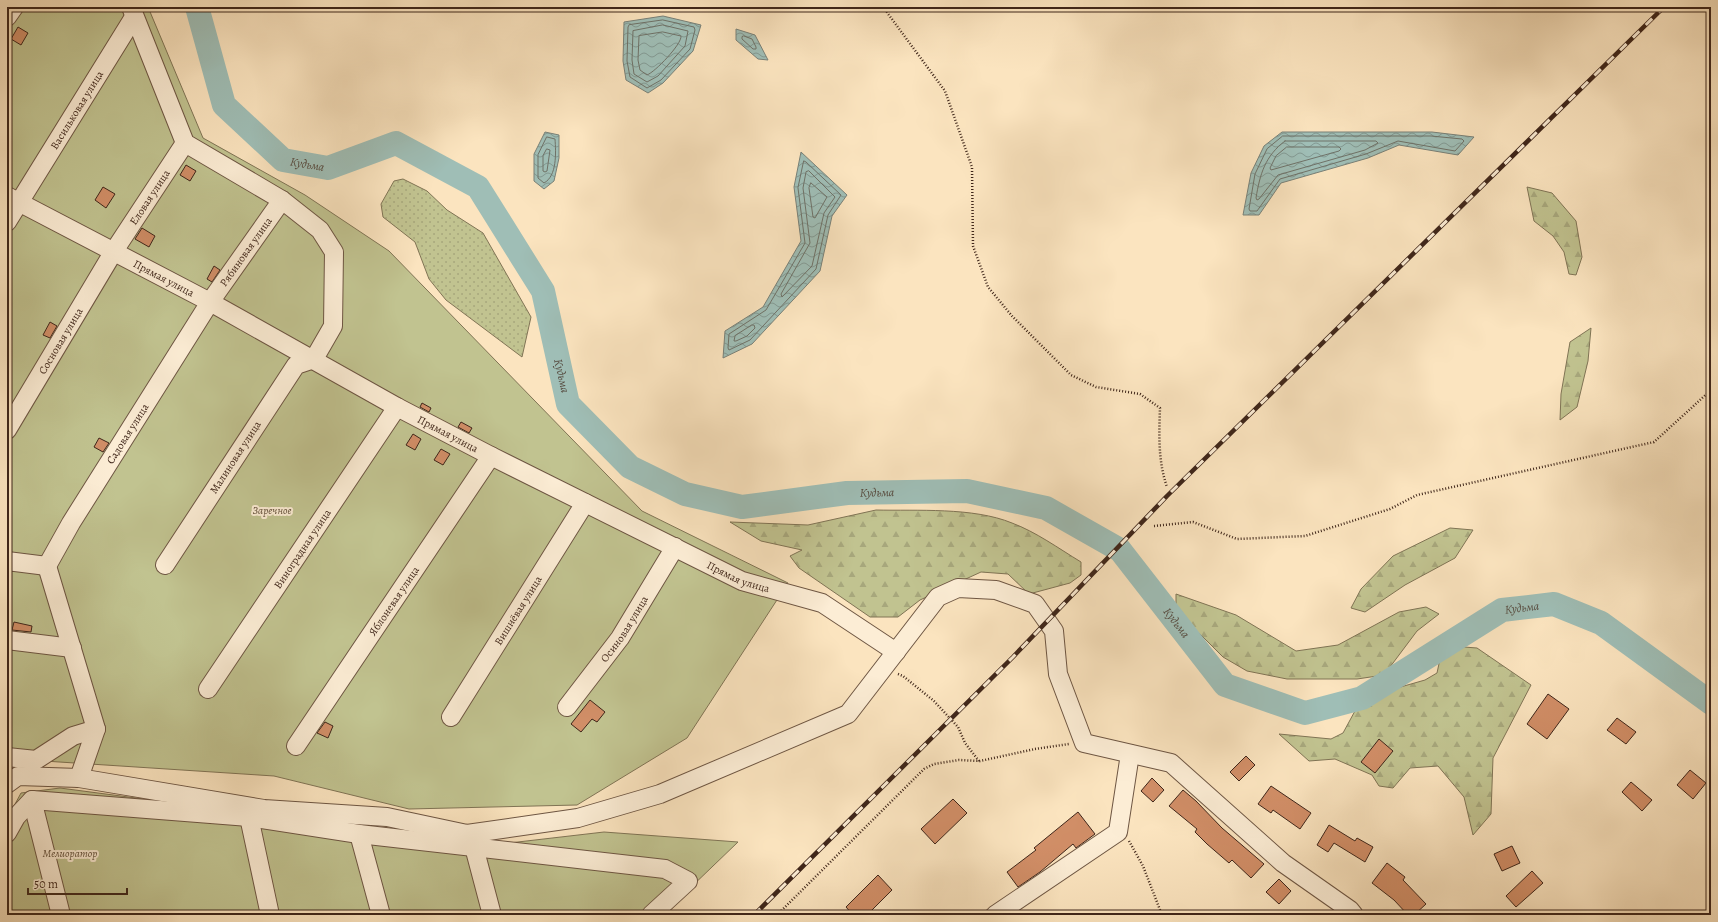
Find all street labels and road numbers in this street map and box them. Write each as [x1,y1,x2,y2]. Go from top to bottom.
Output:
street label: Васильковая улица [47,67,108,152]
street label: Еловая улица [126,166,174,228]
street label: Рябиновая улица [216,214,276,290]
street label: Прямая улица [131,256,198,301]
street label: Сосновая улица [35,304,87,377]
street label: Садовая улица [103,400,153,467]
street label: Прямая улица [415,412,482,457]
street label: Малиновая улица [206,417,265,497]
street label: Виноградная улица [270,505,335,592]
street label: Прямая улица [704,558,772,597]
street label: Яблоневая улица [365,563,423,639]
street label: Вишнёвая улица [491,572,546,648]
street label: Осиновая улица [597,592,652,665]

